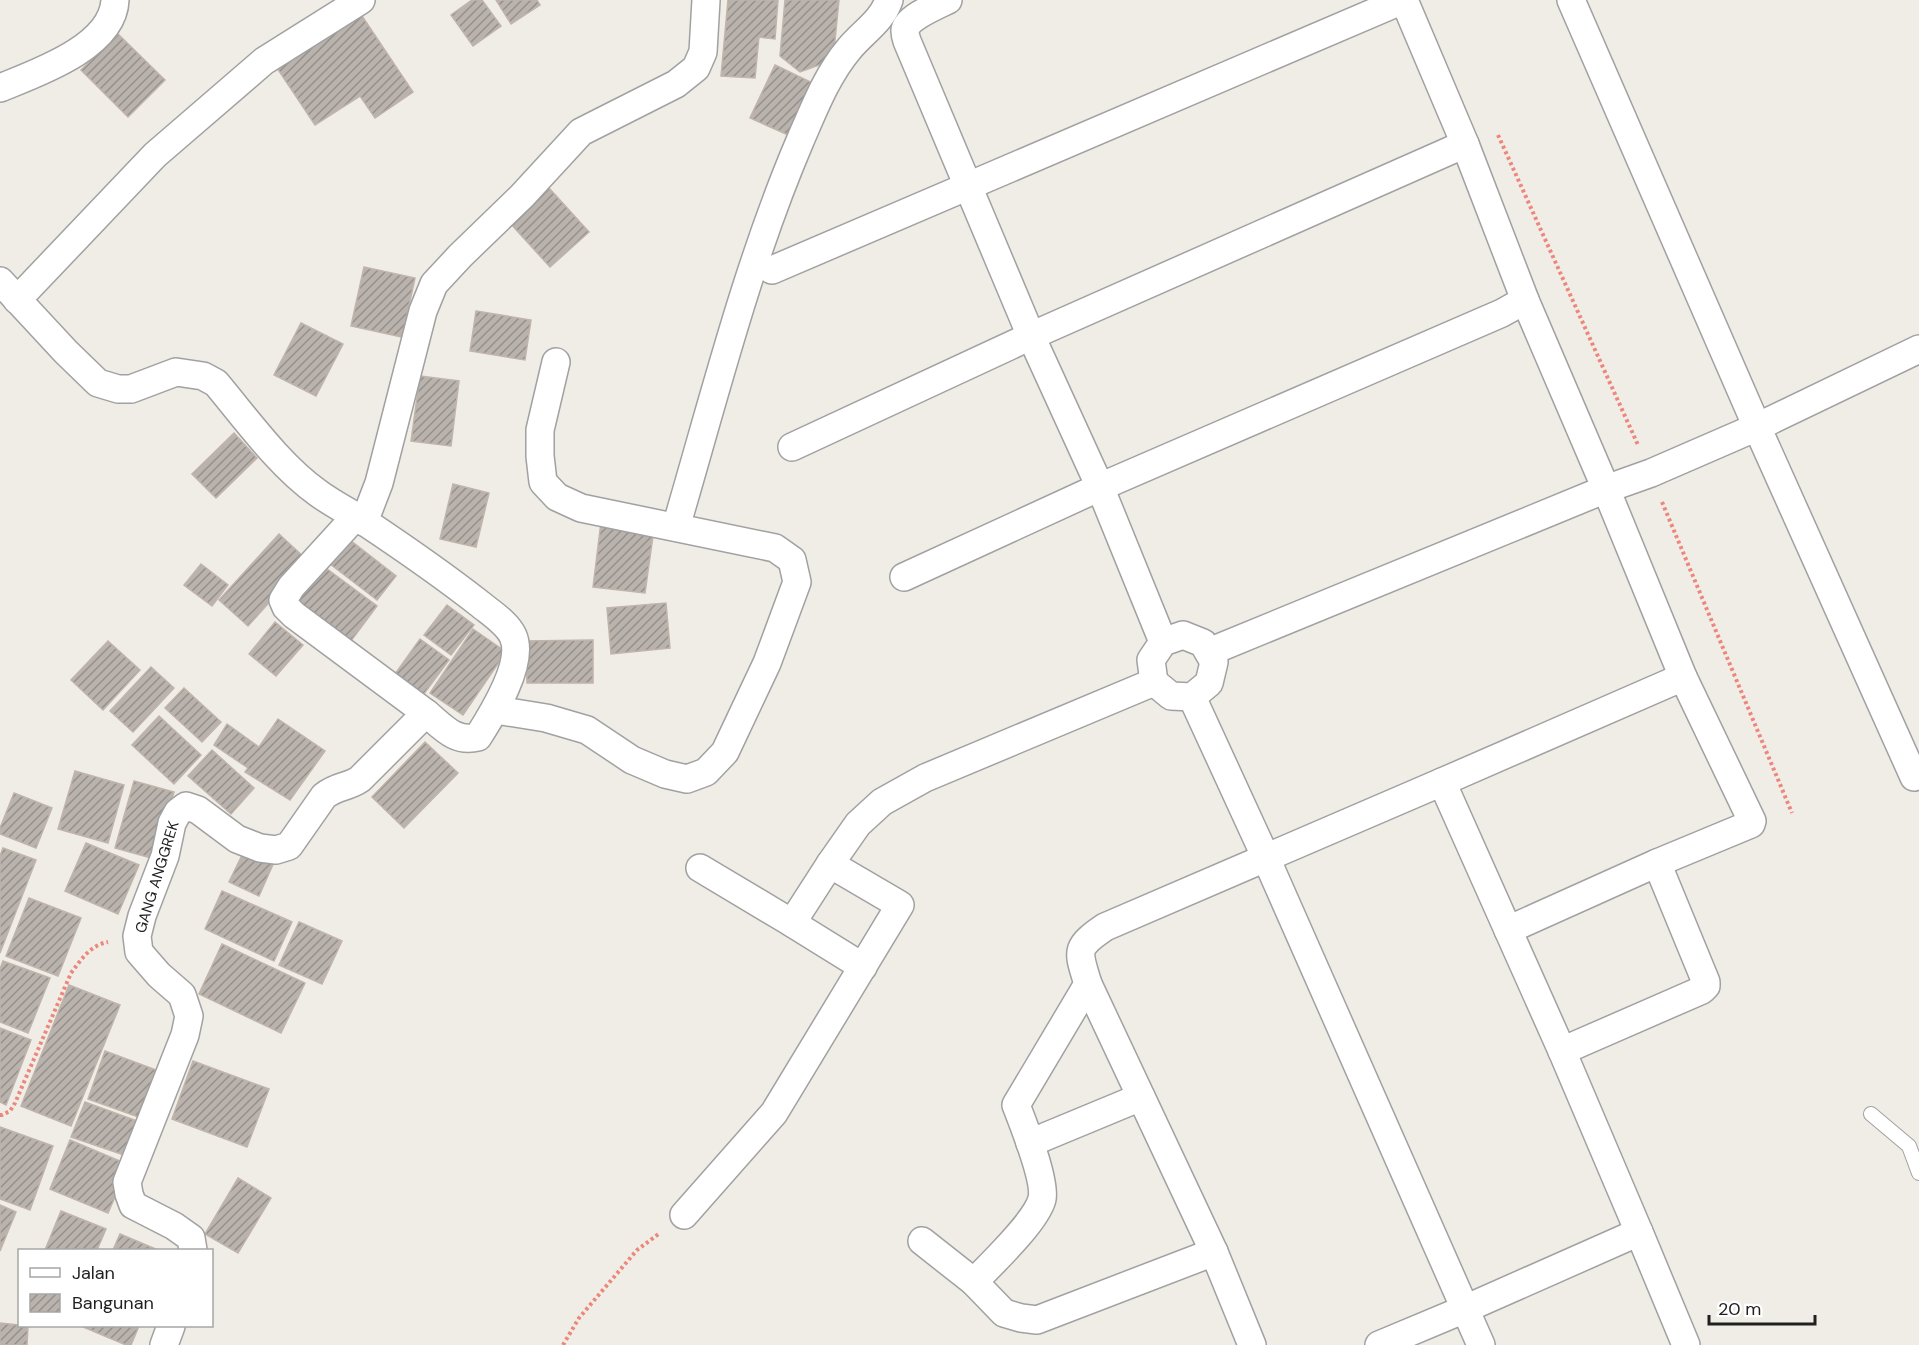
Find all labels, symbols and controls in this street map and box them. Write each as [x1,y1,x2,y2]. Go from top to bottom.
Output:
street label: GANG ANGGREK [130,818,184,936]
legend [18,1249,213,1327]
text: Jalan [72,1261,115,1285]
scale bar [1709,1288,1816,1326]
text: Bangunan [72,1291,154,1315]
text: 20 m [1718,1297,1761,1321]

